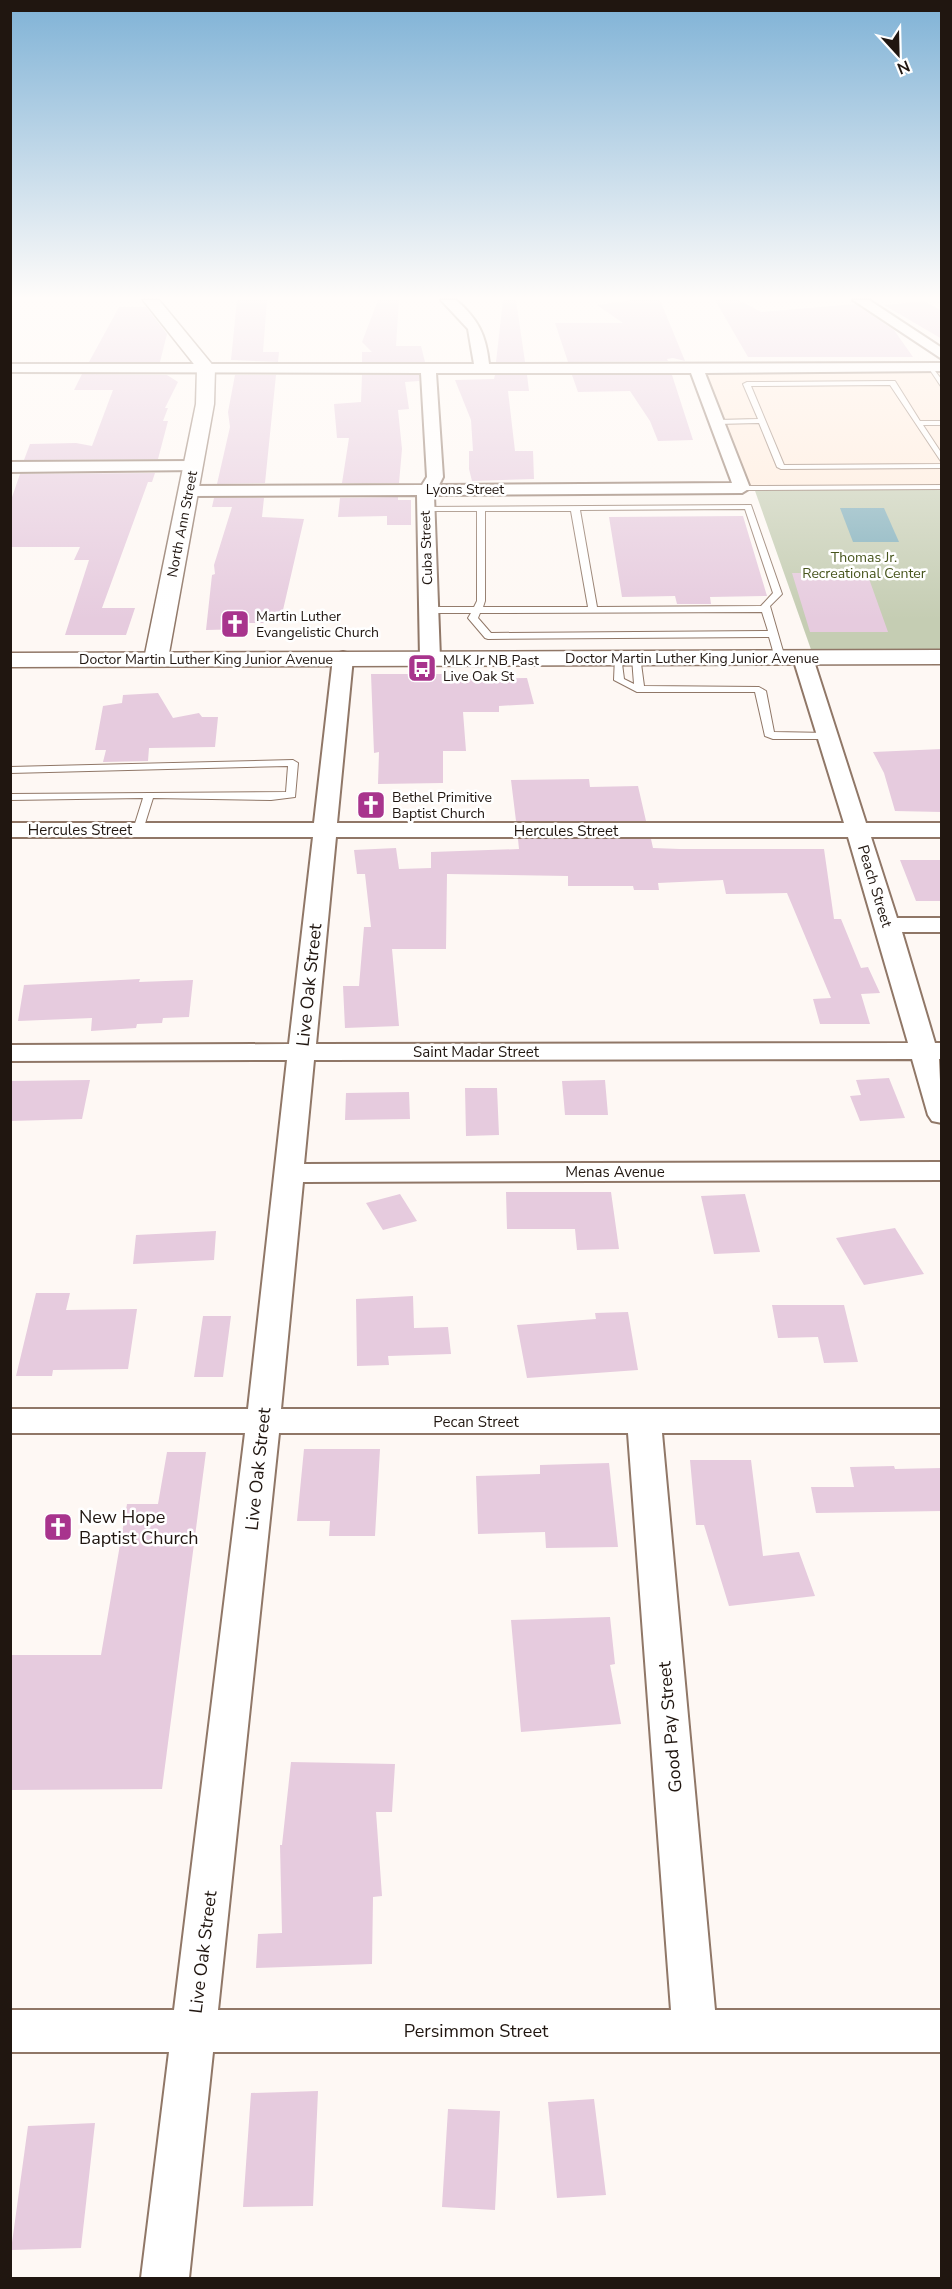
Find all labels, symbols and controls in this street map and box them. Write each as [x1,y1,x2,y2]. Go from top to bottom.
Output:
north arrow [868,24,928,84]
text: N [894,55,913,79]
street label: North Ann Street [163,469,202,579]
street label: Lyons Street [426,480,504,499]
street label: Cuba Street [416,510,437,586]
park label: Thomas Jr. Recreational Center [802,548,926,583]
place label: Martin Luther Evangelistic Church [256,607,379,642]
church icon: Martin Luther Evangelistic Church [219,608,251,640]
street label: Doctor Martin Luther King Junior Avenue [565,649,819,668]
street label: Doctor Martin Luther King Junior Avenue [79,650,333,669]
place label: MLK Jr NB Past Live Oak St [443,651,539,686]
bus stop icon: MLK Jr NB Past Live Oak St [406,652,438,684]
place label: Bethel Primitive Baptist Church [392,788,492,823]
church icon: Bethel Primitive Baptist Church [355,789,387,821]
street label: Hercules Street [28,820,133,840]
street label: Hercules Street [514,821,619,841]
street label: Peach Street [853,842,897,930]
street label: Live Oak Street [291,922,327,1048]
street label: Saint Madar Street [413,1042,540,1062]
street label: Menas Avenue [565,1162,665,1182]
street label: Live Oak Street [240,1406,276,1532]
street label: Pecan Street [433,1412,519,1432]
place label: New Hope Baptist Church [79,1505,198,1550]
church icon: New Hope Baptist Church [42,1511,74,1543]
street label: Good Pay Street [652,1660,688,1794]
street label: Live Oak Street [184,1889,223,2015]
street label: Persimmon Street [404,2019,549,2043]

